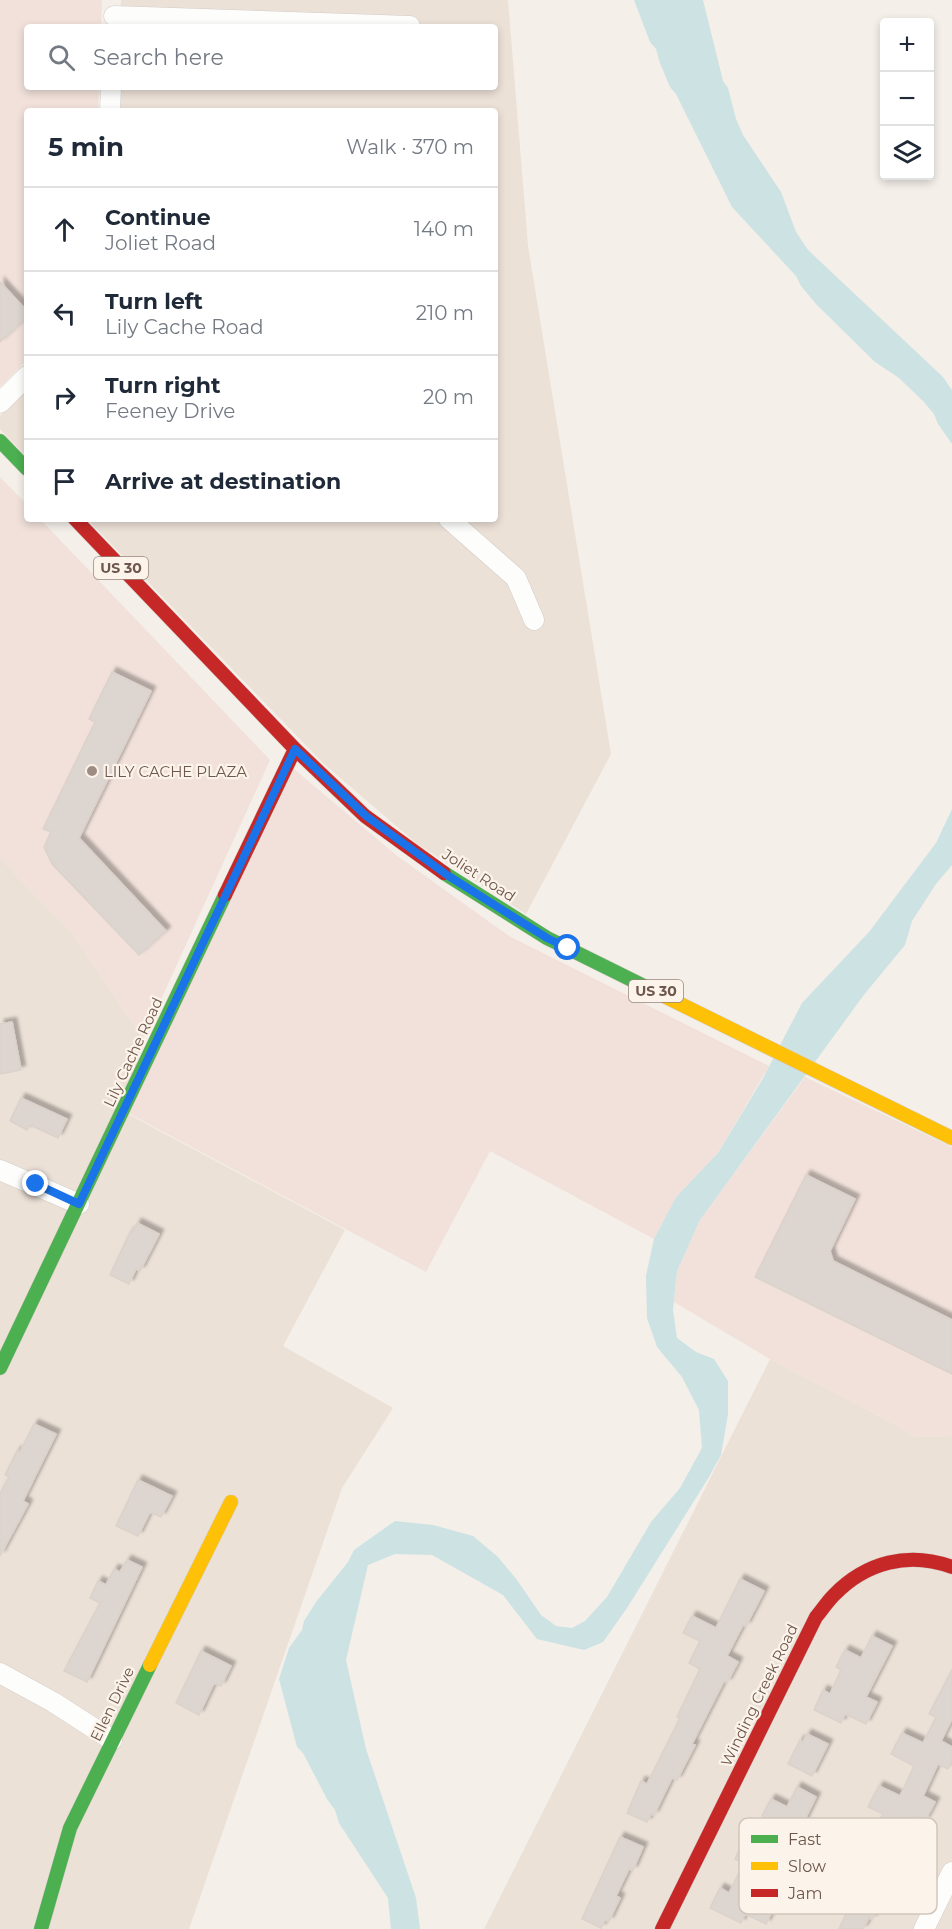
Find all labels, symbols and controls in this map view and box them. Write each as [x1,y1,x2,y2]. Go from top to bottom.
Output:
map controls [880,18,934,180]
button: + [880,18,934,72]
search box [24,24,498,90]
icon: search [45,41,78,74]
text: Search here [93,44,224,71]
button: − [880,72,934,126]
button: layers [880,126,934,180]
text: 5 min [48,131,124,163]
text: Walk · 370 m [346,135,474,159]
text: Continue [105,204,211,231]
icon: ahead [48,213,81,246]
text: 140 m [414,217,474,241]
text: Joliet Road [105,231,216,255]
text: Turn left [105,288,203,315]
icon: left [48,297,81,330]
text: 210 m [416,301,474,325]
text: Lily Cache Road [105,315,264,339]
text: Turn right [105,372,220,399]
icon: right [48,381,81,414]
text: 20 m [423,385,474,409]
text: Feeney Drive [105,399,235,423]
icon: arrive [48,465,81,498]
text: Arrive at destination [105,468,341,495]
road number: US 30 [94,557,148,579]
place label: LILY CACHE PLAZA [104,762,247,781]
marker: LILY CACHE PLAZA [85,764,99,778]
street label: Joliet Road [438,844,519,906]
route start [554,934,580,960]
road number: US 30 [629,980,683,1002]
street label: Lily Cache Road [99,994,167,1110]
route end [22,1170,48,1196]
street label: Winding Creek Road [716,1621,802,1769]
street label: Ellen Drive [86,1664,138,1744]
legend [739,1818,937,1914]
text: Fast [788,1830,822,1849]
text: Slow [788,1857,826,1876]
text: Jam [787,1884,822,1903]

